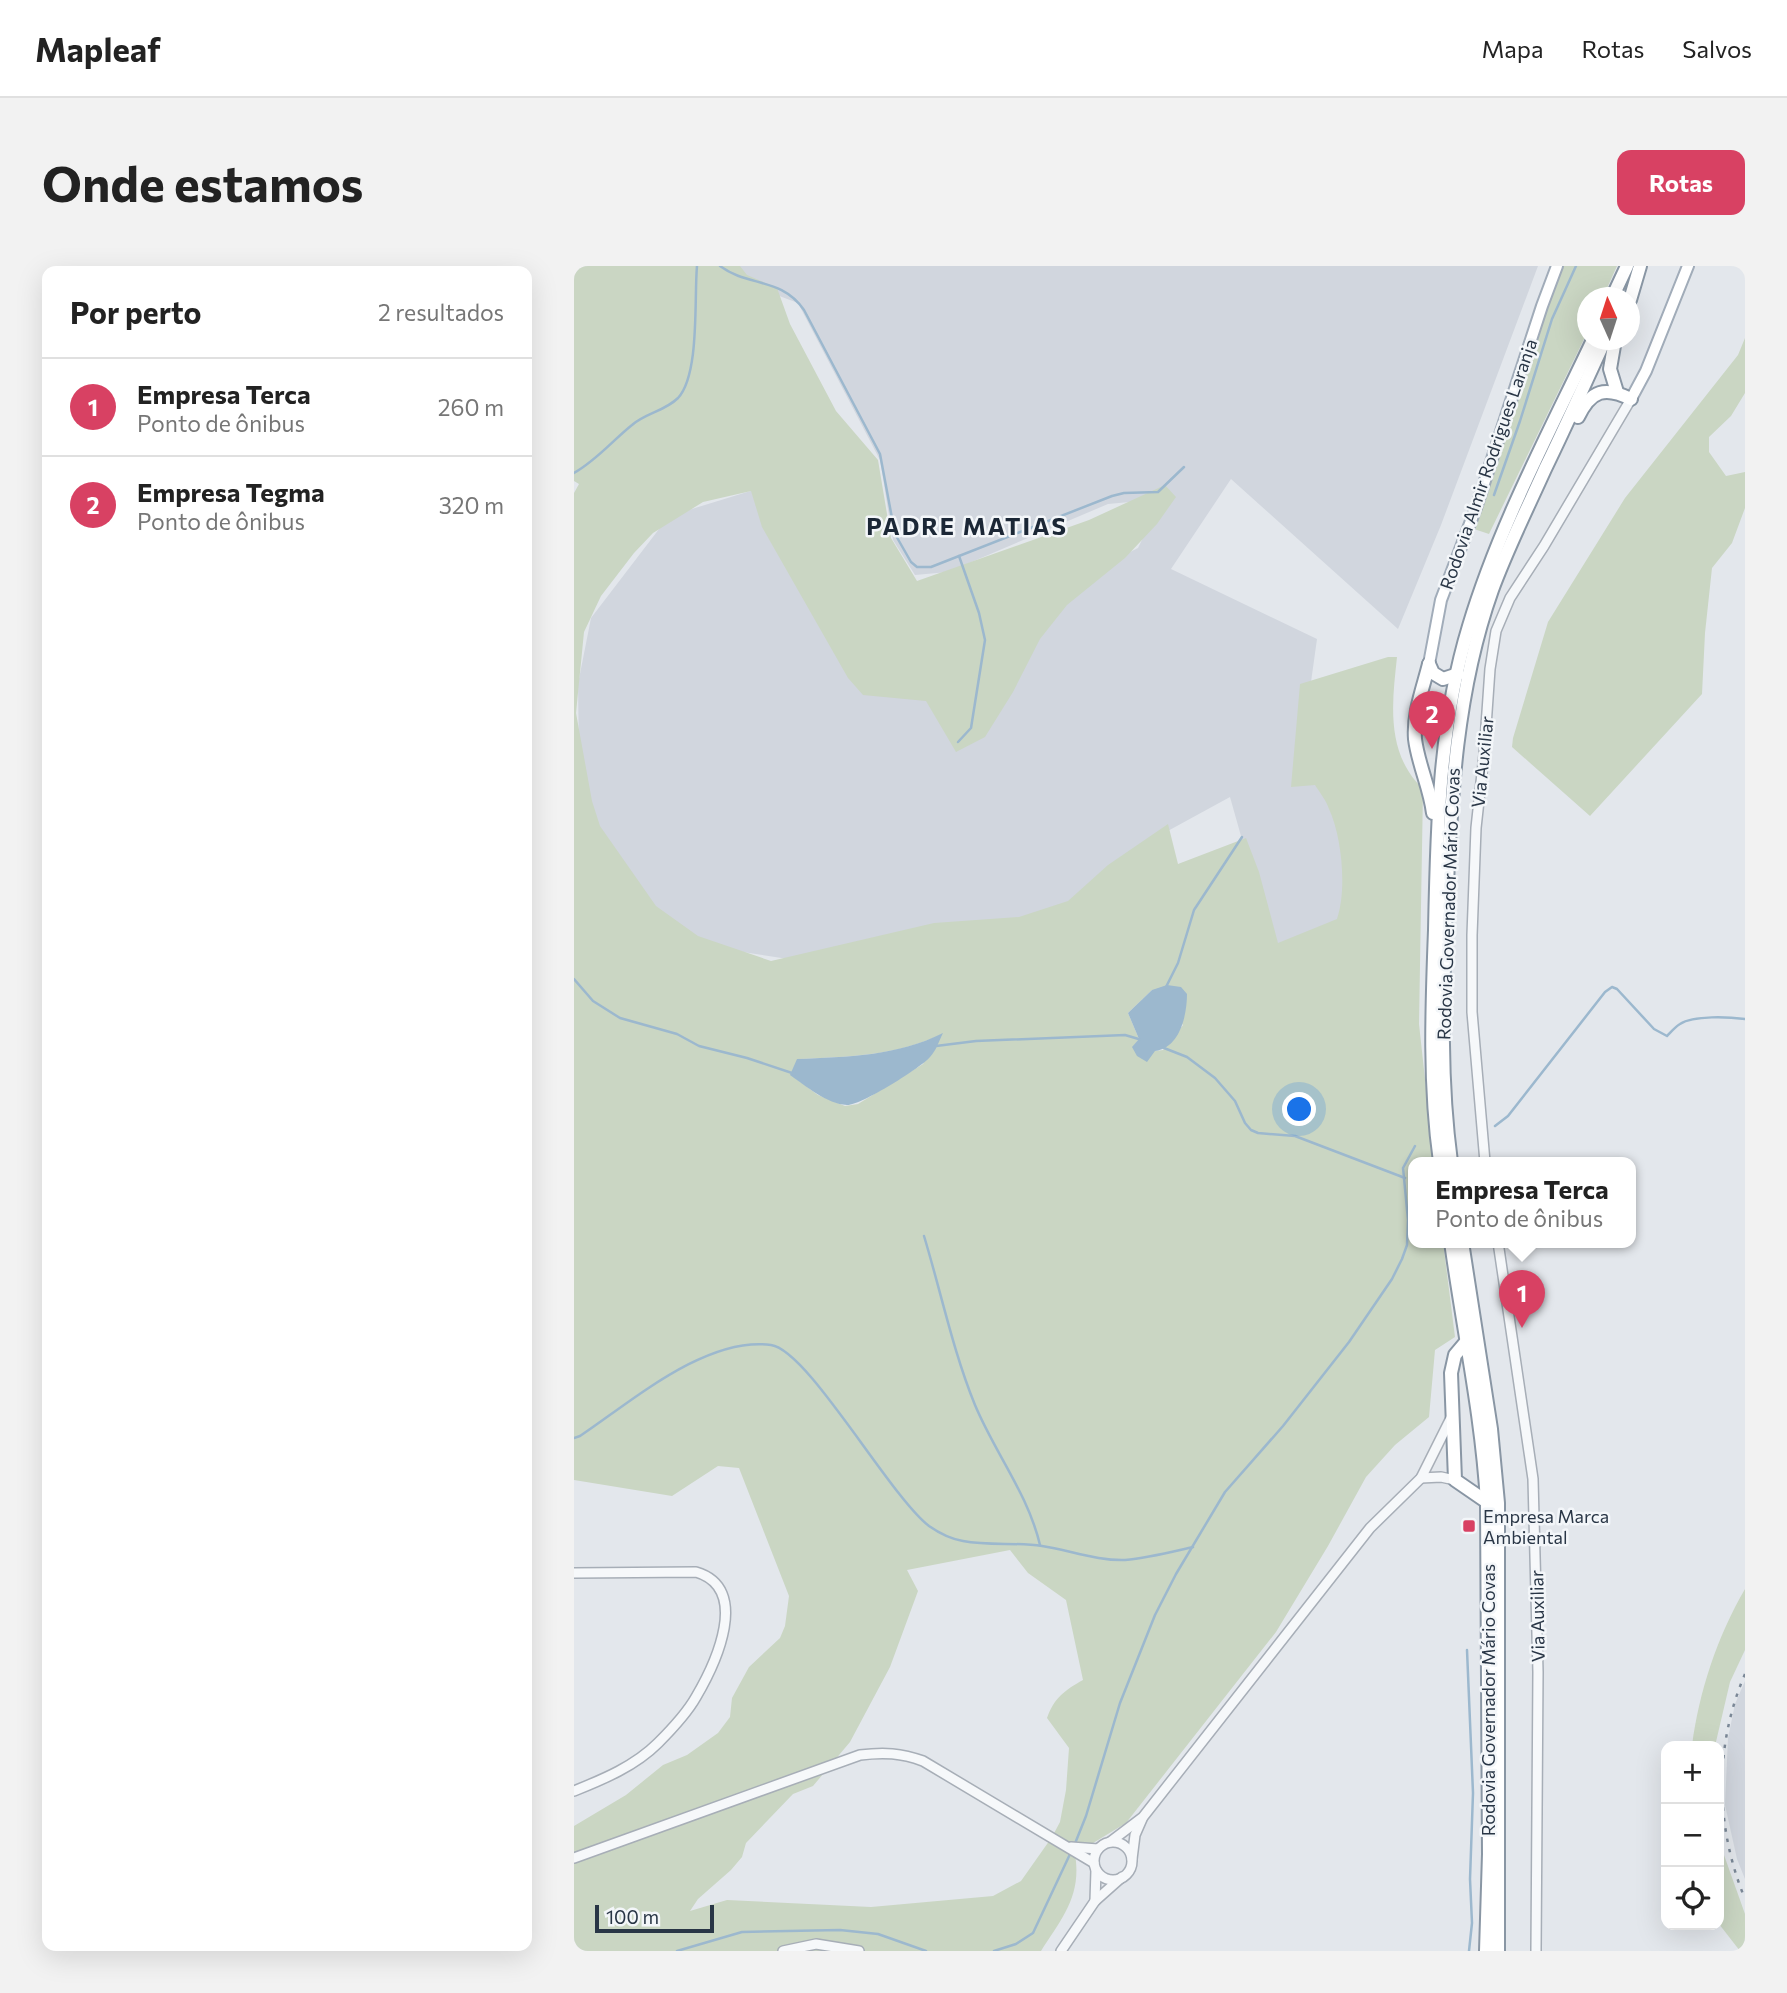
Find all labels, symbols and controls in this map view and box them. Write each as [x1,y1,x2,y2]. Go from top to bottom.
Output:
text: Mapleaf [35,28,161,69]
text: Mapa [1482,34,1544,63]
text: Rotas [1582,34,1644,63]
text: Salvos [1682,34,1752,63]
button: Rotas [1617,150,1745,215]
text: Onde estamos [42,152,363,212]
north arrow [1577,287,1640,350]
text: Por perto [70,293,202,330]
text: 2 resultados [378,298,504,326]
street label: Rodovia Almir Rodrigues Laranja [1435,336,1541,592]
text: Empresa Terca [137,378,311,409]
text: 1 [88,393,98,421]
text: 260 m [438,393,504,421]
text: Ponto de ônibus [137,409,305,437]
text: Empresa Tegma [137,476,325,507]
text: 2 [86,491,100,519]
text: 320 m [439,491,504,519]
text: Ponto de ônibus [137,507,305,535]
district label: PADRE MATIAS [866,511,1068,540]
pin: 2 [1409,691,1455,749]
street label: Via Auxiliar [1466,715,1498,809]
street label: Rodovia Governador Mário Covas [1432,768,1464,1040]
your location [1282,1092,1316,1126]
popup [1408,1157,1636,1248]
text: Empresa Terca [1435,1173,1609,1204]
text: Ponto de ônibus [1435,1204,1603,1232]
pin: 1 [1499,1270,1545,1328]
place label: Empresa Marca Ambiental [1483,1505,1609,1548]
marker: Empresa Marca Ambiental [1461,1518,1477,1534]
street label: Rodovia Governador Mário Covas [1477,1564,1499,1836]
street label: Via Auxiliar [1525,1570,1549,1662]
map controls [1661,1741,1724,1930]
button: + [1661,1741,1724,1804]
button: − [1661,1804,1724,1867]
button: locate [1661,1867,1724,1930]
scale bar [595,1902,714,1934]
text: 100 m [606,1905,659,1928]

